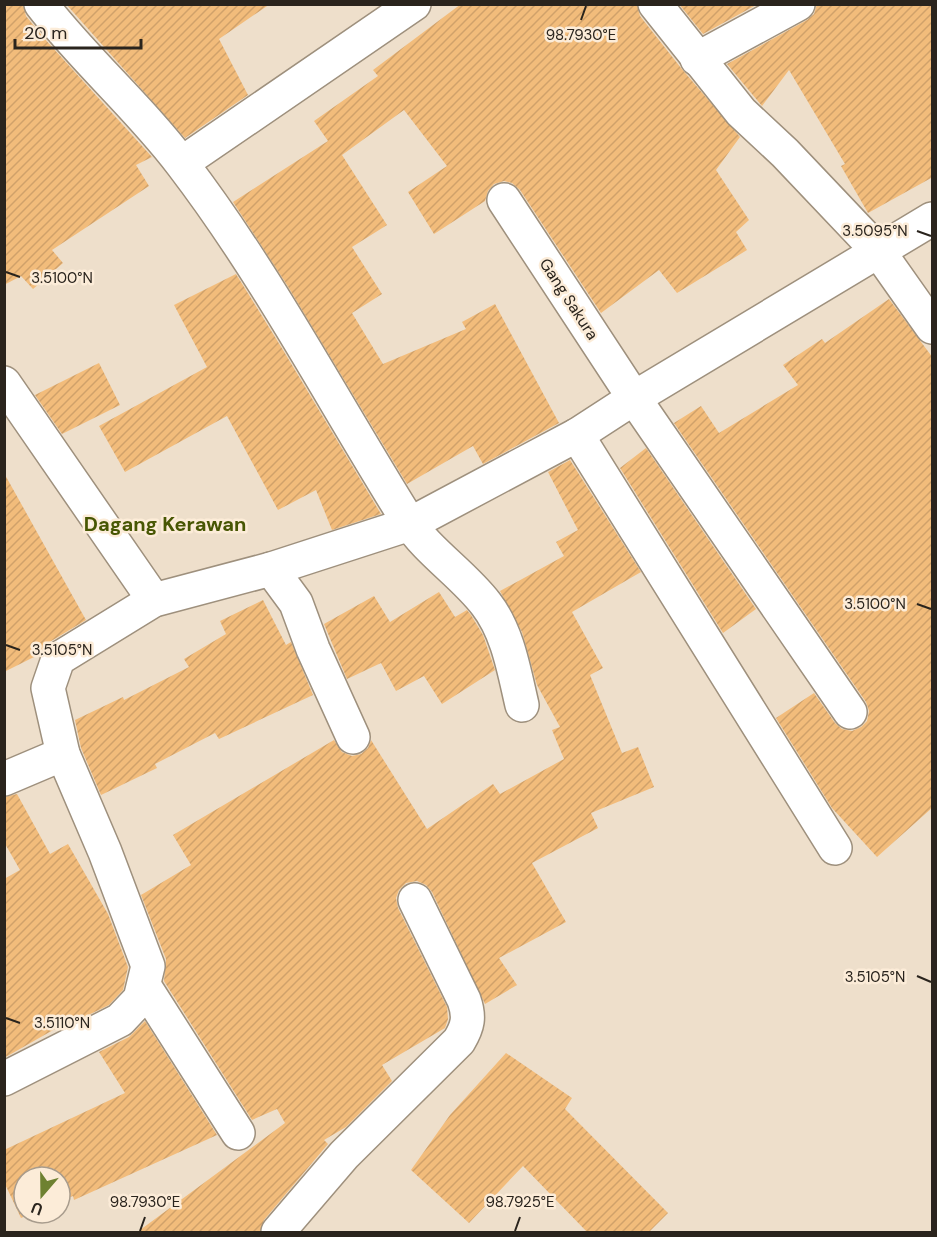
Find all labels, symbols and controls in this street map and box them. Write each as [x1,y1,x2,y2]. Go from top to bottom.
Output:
scale bar [15,12,141,50]
text: 20 m [24,21,67,45]
text: 98.7930°E [546,25,616,45]
text: 3.5095°N [842,221,908,241]
street label: Gang Sakura [535,254,603,344]
text: 3.5100°N [31,268,93,288]
district label: Dagang Kerawan [84,511,246,537]
text: 3.5100°N [844,594,906,614]
text: 3.5105°N [32,640,92,660]
text: 3.5105°N [845,967,905,987]
text: 3.5110°N [34,1013,90,1033]
north arrow [12,1165,72,1225]
text: 98.7930°E [110,1192,180,1212]
text: 98.7925°E [485,1192,555,1212]
text: U [28,1197,46,1220]

